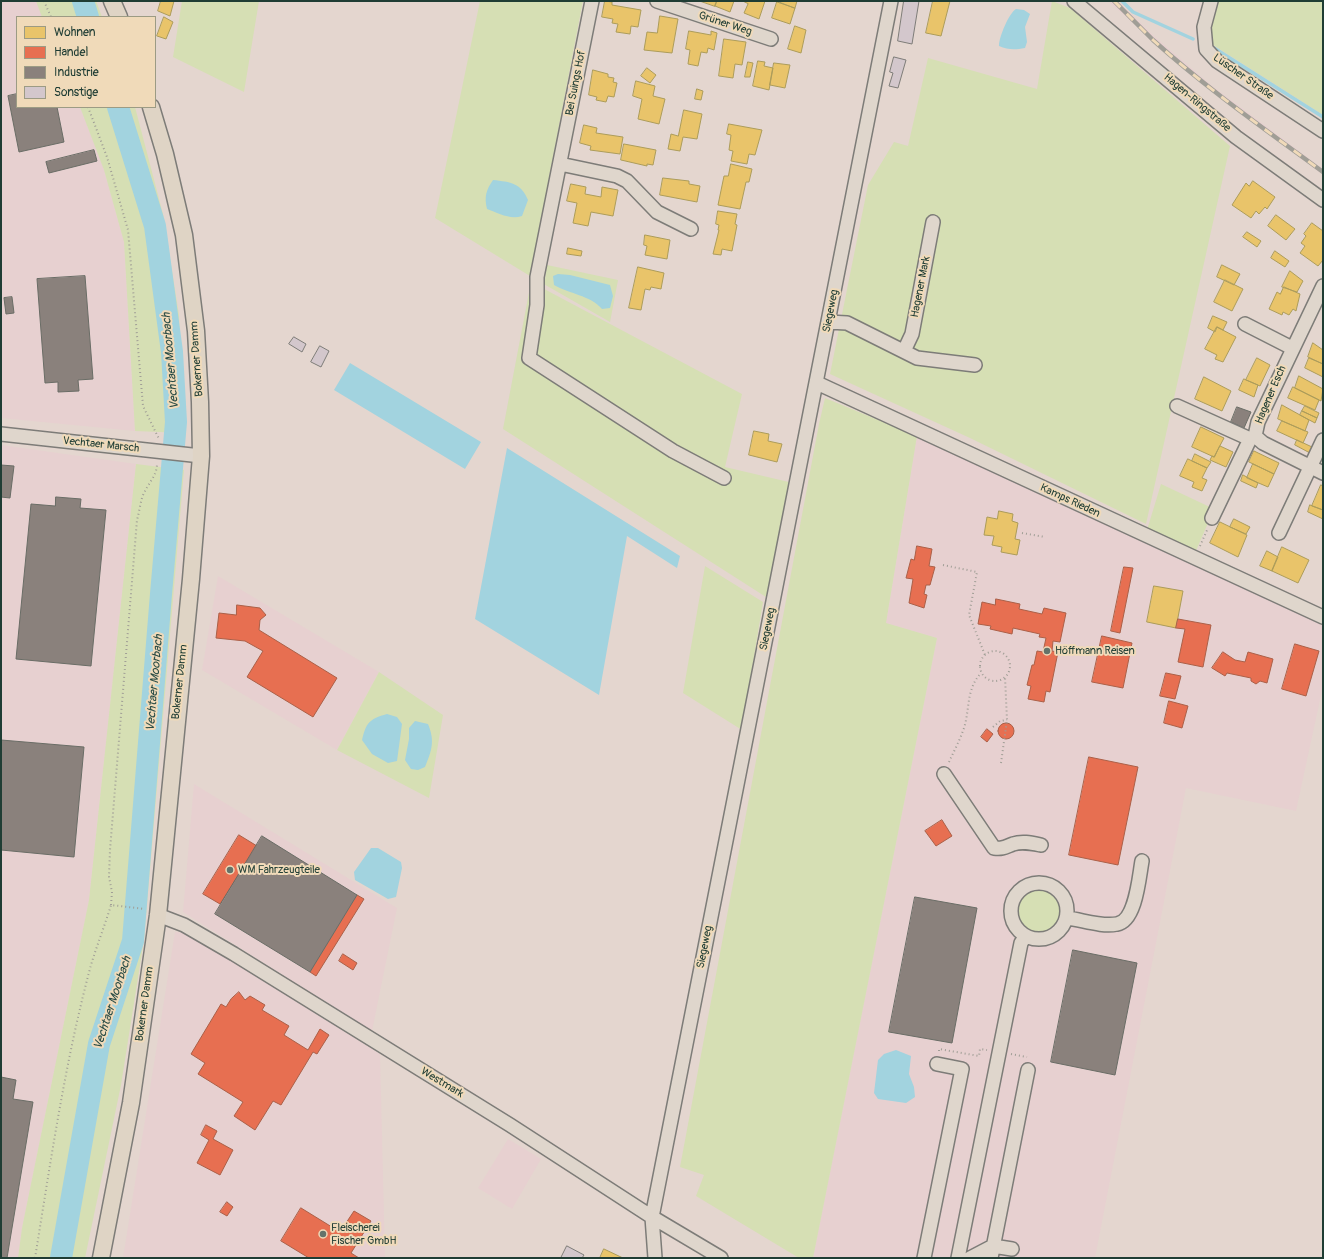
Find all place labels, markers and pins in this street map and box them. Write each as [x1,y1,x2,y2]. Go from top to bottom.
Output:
place label: Höffmann Reisen [1055,644,1135,658]
marker: Höffmann Reisen [1042,646,1052,656]
place label: WM Fahrzeugteile [238,863,320,877]
marker: WM Fahrzeugteile [225,865,235,875]
place label: Fleischerei Fischer GmbH [331,1221,396,1247]
marker: Fleischerei Fischer GmbH [318,1229,328,1239]

